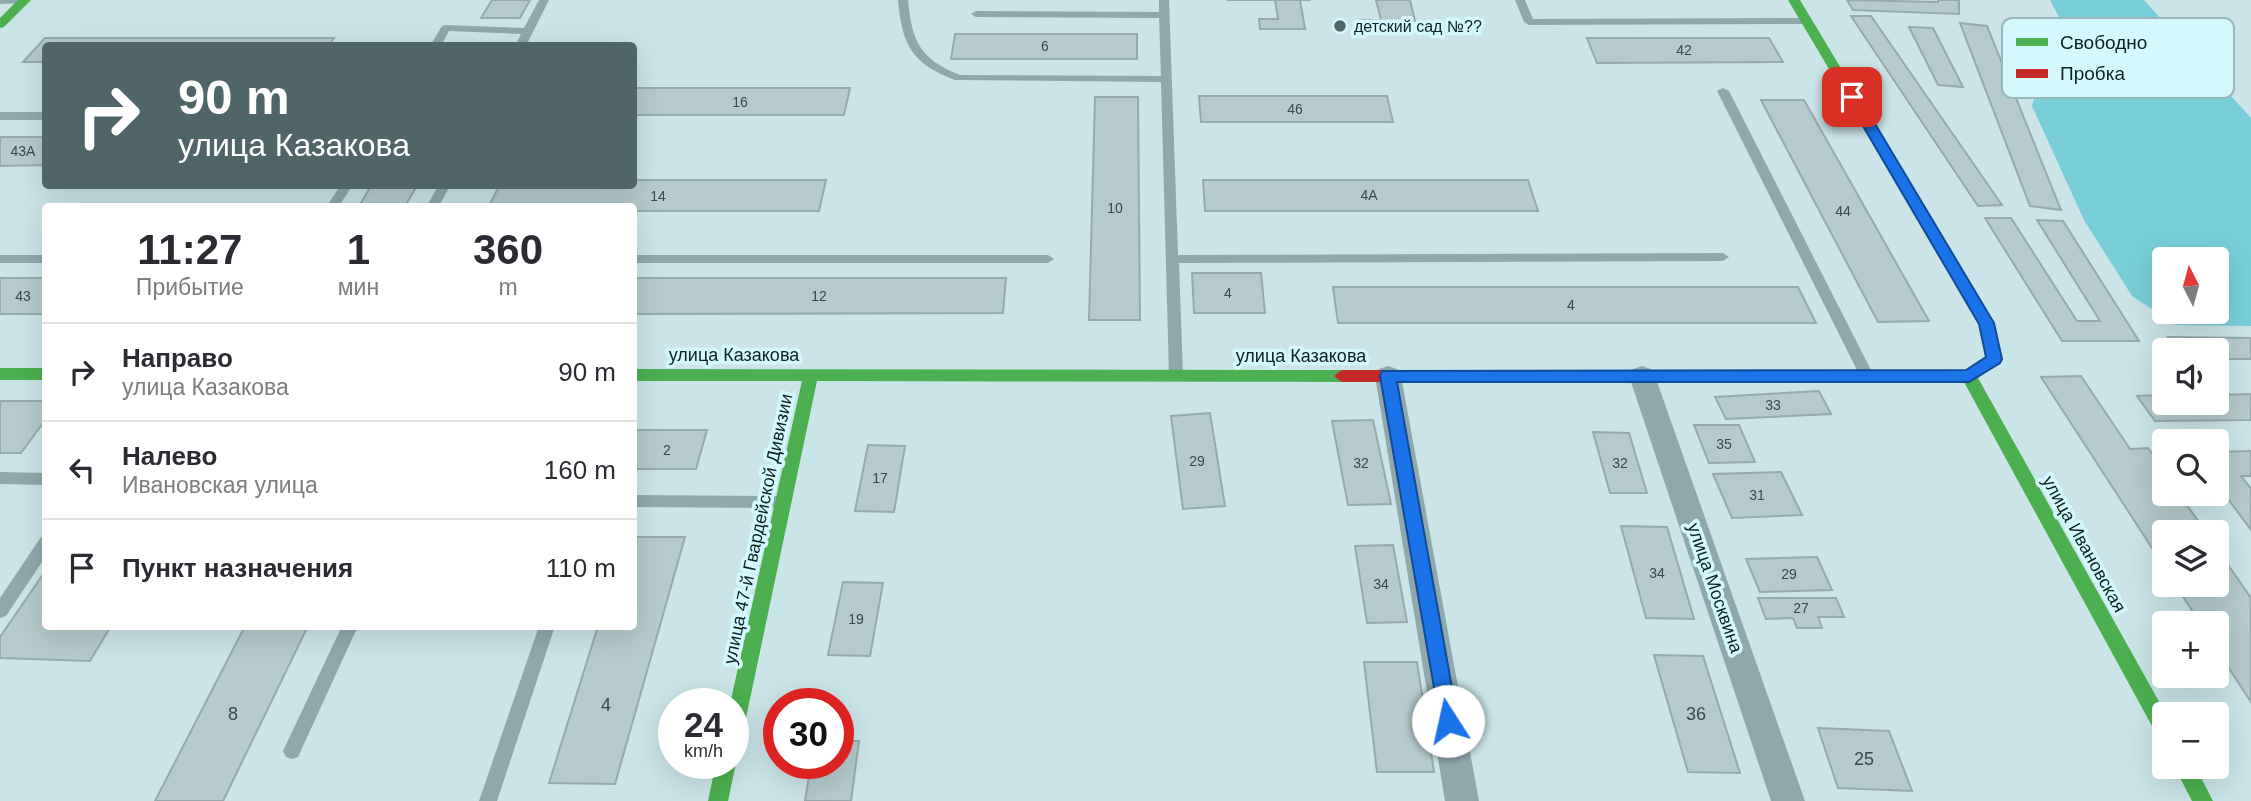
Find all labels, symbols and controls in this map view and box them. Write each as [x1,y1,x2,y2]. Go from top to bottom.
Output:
marker: детский сад №?? [1332,18,1348,34]
place label: детский сад №?? [1354,18,1482,35]
legend [2002,18,2234,98]
text: Свободно [2060,32,2147,53]
house number: 6 [1041,38,1049,54]
house number: 42 [1676,42,1692,58]
text: Пробка [2060,63,2125,84]
pin [1822,67,1882,127]
icon: right [63,70,154,161]
text: 90 m [178,70,290,124]
icon: arrive [1833,78,1871,116]
house number: 16 [732,94,748,110]
house number: 46 [1287,101,1303,117]
text: улица Казакова [178,127,410,163]
house number: 43А [11,143,36,159]
house number: 4А [1360,187,1378,203]
house number: 14 [650,188,666,204]
house number: 10 [1107,200,1123,216]
house number: 44 [1835,203,1851,219]
text: 11:27 [137,226,242,273]
text: 1 [347,226,370,273]
text: 360 [473,226,543,273]
north arrow [2152,247,2230,324]
map controls [2152,247,2229,779]
text: Прибытие [136,274,244,300]
text: мин [338,274,379,300]
text: m [498,274,518,300]
house number: 4 [1224,285,1232,301]
house number: 43 [15,288,31,304]
house number: 12 [811,288,827,304]
house number: 4 [1567,297,1575,313]
button: sound [2152,338,2229,415]
text: Направо [122,343,233,373]
street label: улица Казакова [669,345,800,365]
street label: улица Казакова [1236,346,1367,366]
icon: right [63,353,101,391]
text: 90 m [558,357,616,387]
text: улица Казакова [122,374,289,400]
street label: улица 47-й Гвардейской Дивизии [720,392,796,666]
house number: 33 [1765,397,1781,413]
button: search [2152,429,2229,506]
house number: 35 [1716,436,1732,452]
text: Налево [122,441,217,471]
house number: 2 [663,442,671,458]
icon: left [63,451,101,489]
house number: 29 [1189,453,1205,469]
text: 160 m [544,455,616,485]
house number: 32 [1353,455,1369,471]
house number: 32 [1612,455,1628,471]
house number: 17 [872,470,888,486]
text: Ивановская улица [122,472,318,498]
street label: улица Ивановская [2038,472,2130,616]
house number: 31 [1749,487,1765,503]
street label: улица Москвина [1683,520,1747,657]
button: layers [2152,520,2229,597]
icon: arrive [63,549,101,587]
text: Пункт назначения [122,553,353,583]
text: 110 m [546,553,616,583]
house number: 34 [1649,565,1665,581]
house number: 29 [1781,566,1797,582]
house number: 34 [1373,576,1389,592]
house number: 27 [1793,600,1809,616]
house number: 19 [848,611,864,627]
button: + [2152,611,2229,688]
position arrow [1411,684,1485,758]
speed limit sign: 30 [763,688,854,779]
house number: 4 [601,695,611,715]
button: − [2152,702,2229,779]
house number: 8 [228,704,238,724]
house number: 36 [1686,704,1706,724]
text: 24 [684,705,723,744]
text: km/h [684,741,723,761]
house number: 25 [1854,749,1874,769]

